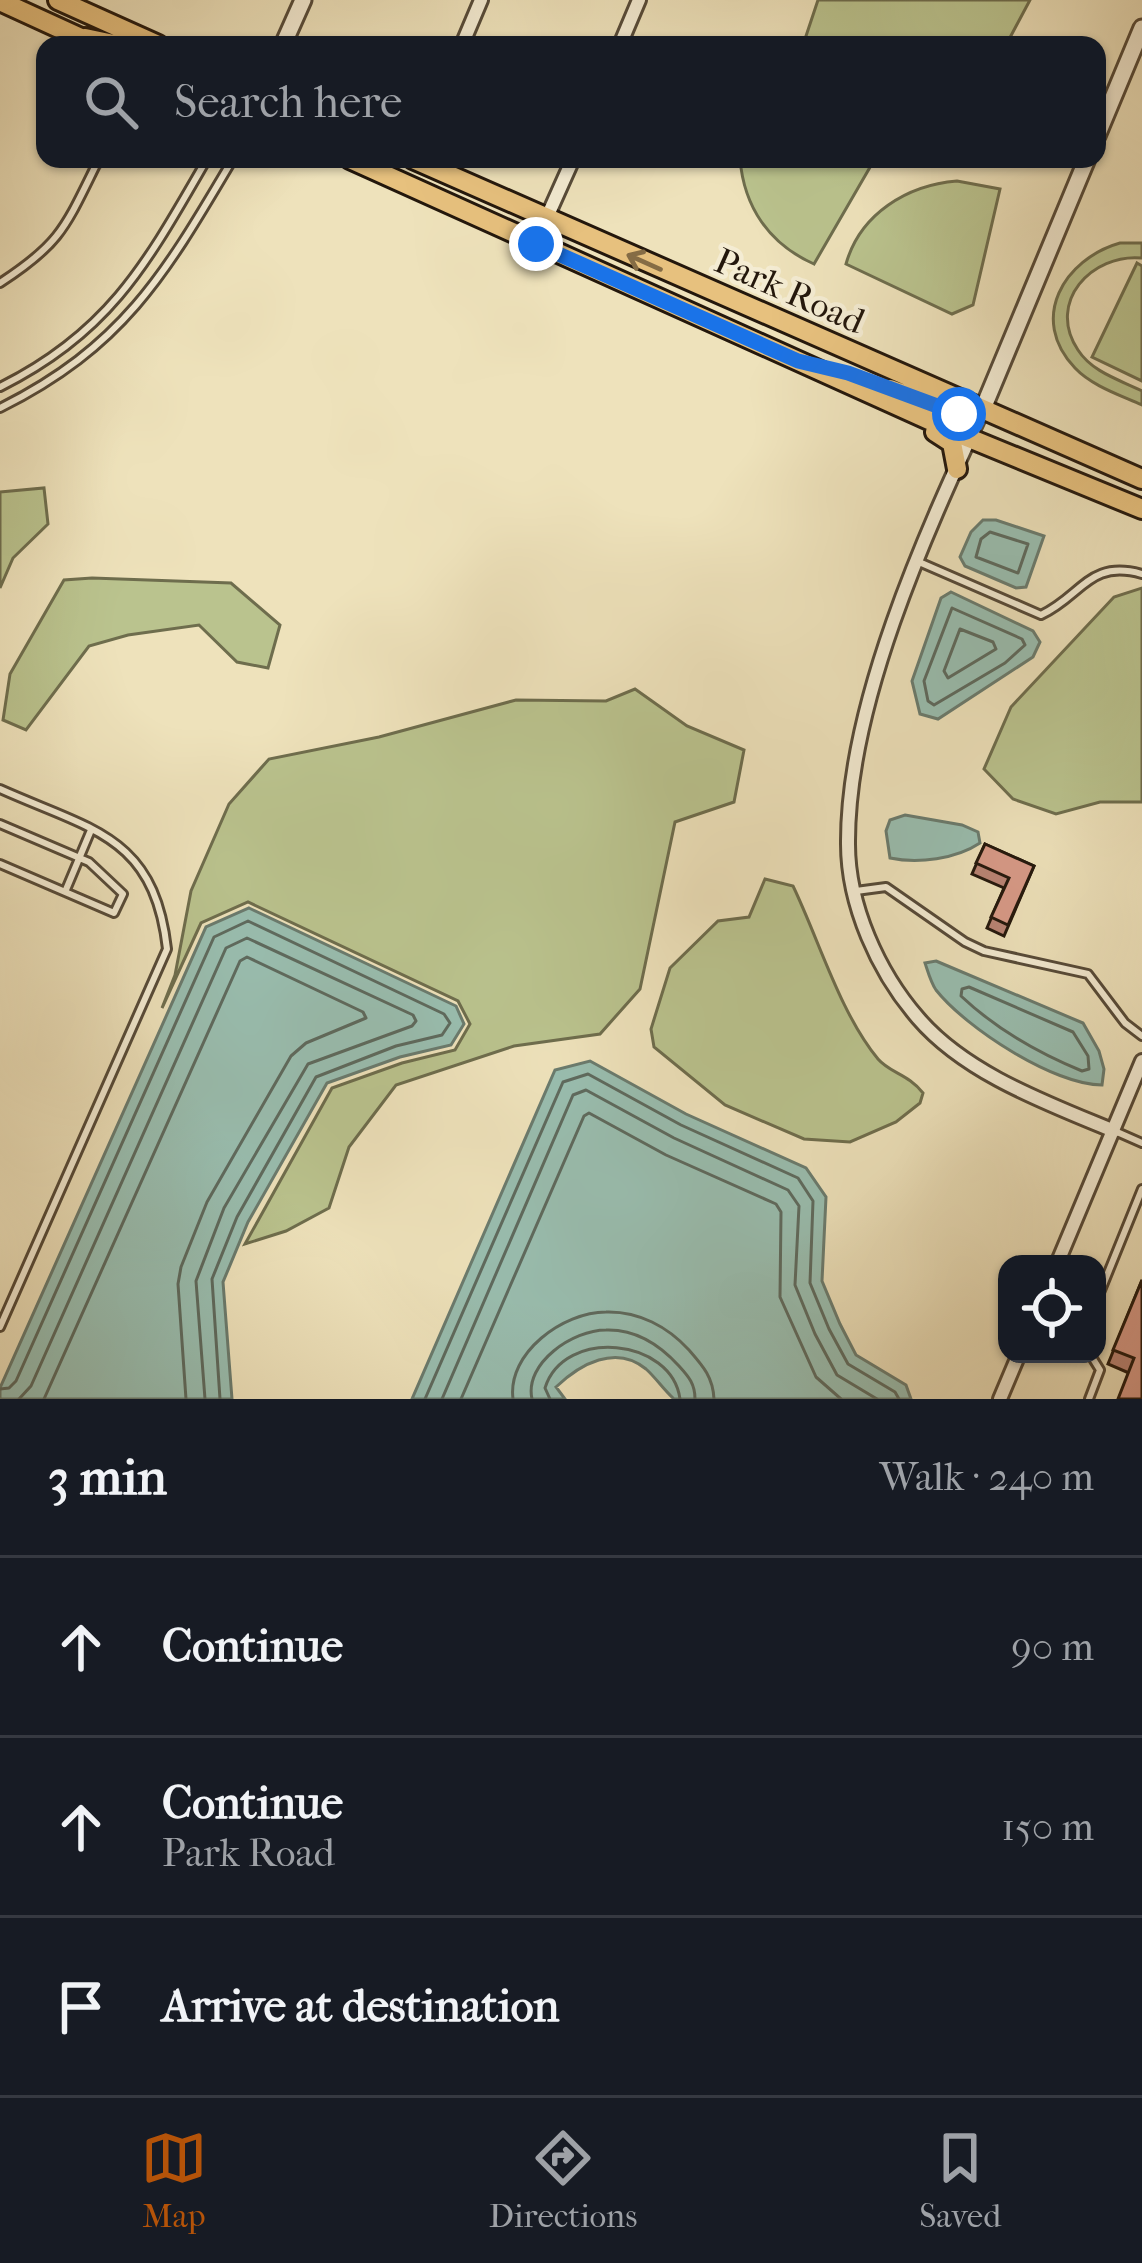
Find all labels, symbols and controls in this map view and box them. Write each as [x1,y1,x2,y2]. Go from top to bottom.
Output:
search box [36,36,1106,168]
icon: search [78,69,144,135]
text: Search here [174,76,402,129]
route end [509,217,563,271]
street label: Park Road [708,239,871,343]
one-way arrow [627,249,663,271]
route start [932,387,986,441]
map controls [998,1255,1106,1363]
button: locate [998,1255,1106,1363]
text: 3 min [48,1447,167,1507]
text: Walk · 240 m [879,1454,1094,1500]
icon: ahead [48,1614,114,1680]
text: Continue [162,1620,343,1673]
text: 90 m [1011,1624,1094,1670]
text: Continue [162,1777,343,1830]
icon: ahead [48,1794,114,1860]
text: 150 m [1001,1804,1094,1850]
text: Park Road [162,1830,335,1876]
icon: arrive [48,1974,114,2040]
text: Arrive at destination [162,1980,559,2033]
tab: Map [141,2125,207,2236]
tab: Directions [489,2125,637,2236]
tab: Saved [919,2125,1001,2236]

